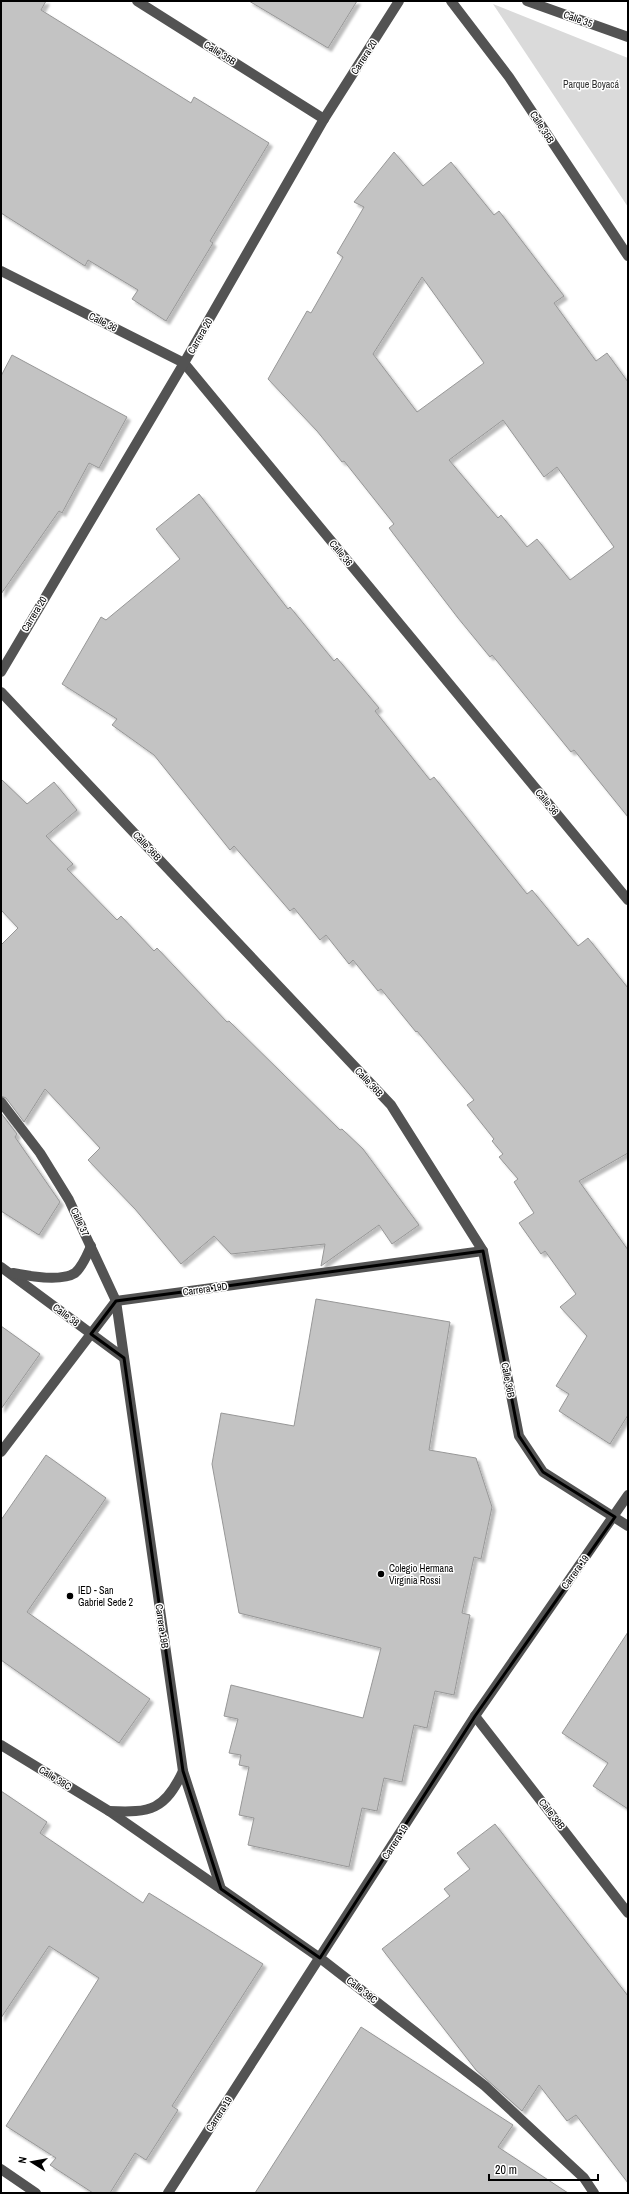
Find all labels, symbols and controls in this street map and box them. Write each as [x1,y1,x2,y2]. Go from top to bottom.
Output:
street label: Calle 35 [562,8,595,30]
street label: Carrera 20 [348,37,380,77]
street label: Calle 35B [201,38,239,68]
park label: Parque Boyacá [563,78,619,91]
street label: Calle 35B [527,109,557,146]
street label: Calle 36 [87,309,120,335]
street label: Carrera 20 [185,315,216,356]
street label: Calle 36 [326,537,356,569]
street label: Carrera 20 [18,593,50,634]
street label: Calle 36 [532,786,562,818]
street label: Calle 36B [130,829,164,864]
street label: Calle 36B [352,1065,386,1100]
street label: Calle 37 [68,1206,92,1239]
street label: Carrera 19D [182,1279,228,1299]
street label: Calle 38 [50,1301,82,1330]
street label: Calle 36B [498,1361,518,1399]
street label: Carrera 19 [558,1552,592,1592]
place label: Colegio Hermana Virginia Rossi [389,1562,454,1587]
marker: Colegio Hermana Virginia Rossi [376,1569,386,1579]
place label: IED - San Gabriel Sede 2 [78,1584,134,1609]
marker: IED - San Gabriel Sede 2 [65,1591,75,1601]
street label: Carrera 19B [152,1603,172,1650]
street label: Calle 38C [36,1763,74,1793]
street label: Calle 38B [536,1796,568,1832]
street label: Carrera 19 [379,1822,411,1862]
street label: Calle 38C [344,1974,380,2006]
street label: Carrera 19 [203,2094,235,2134]
north arrow [12,2142,52,2182]
text: N [15,2156,30,2165]
scale bar [489,2156,598,2182]
text: 20 m [495,2162,517,2178]

